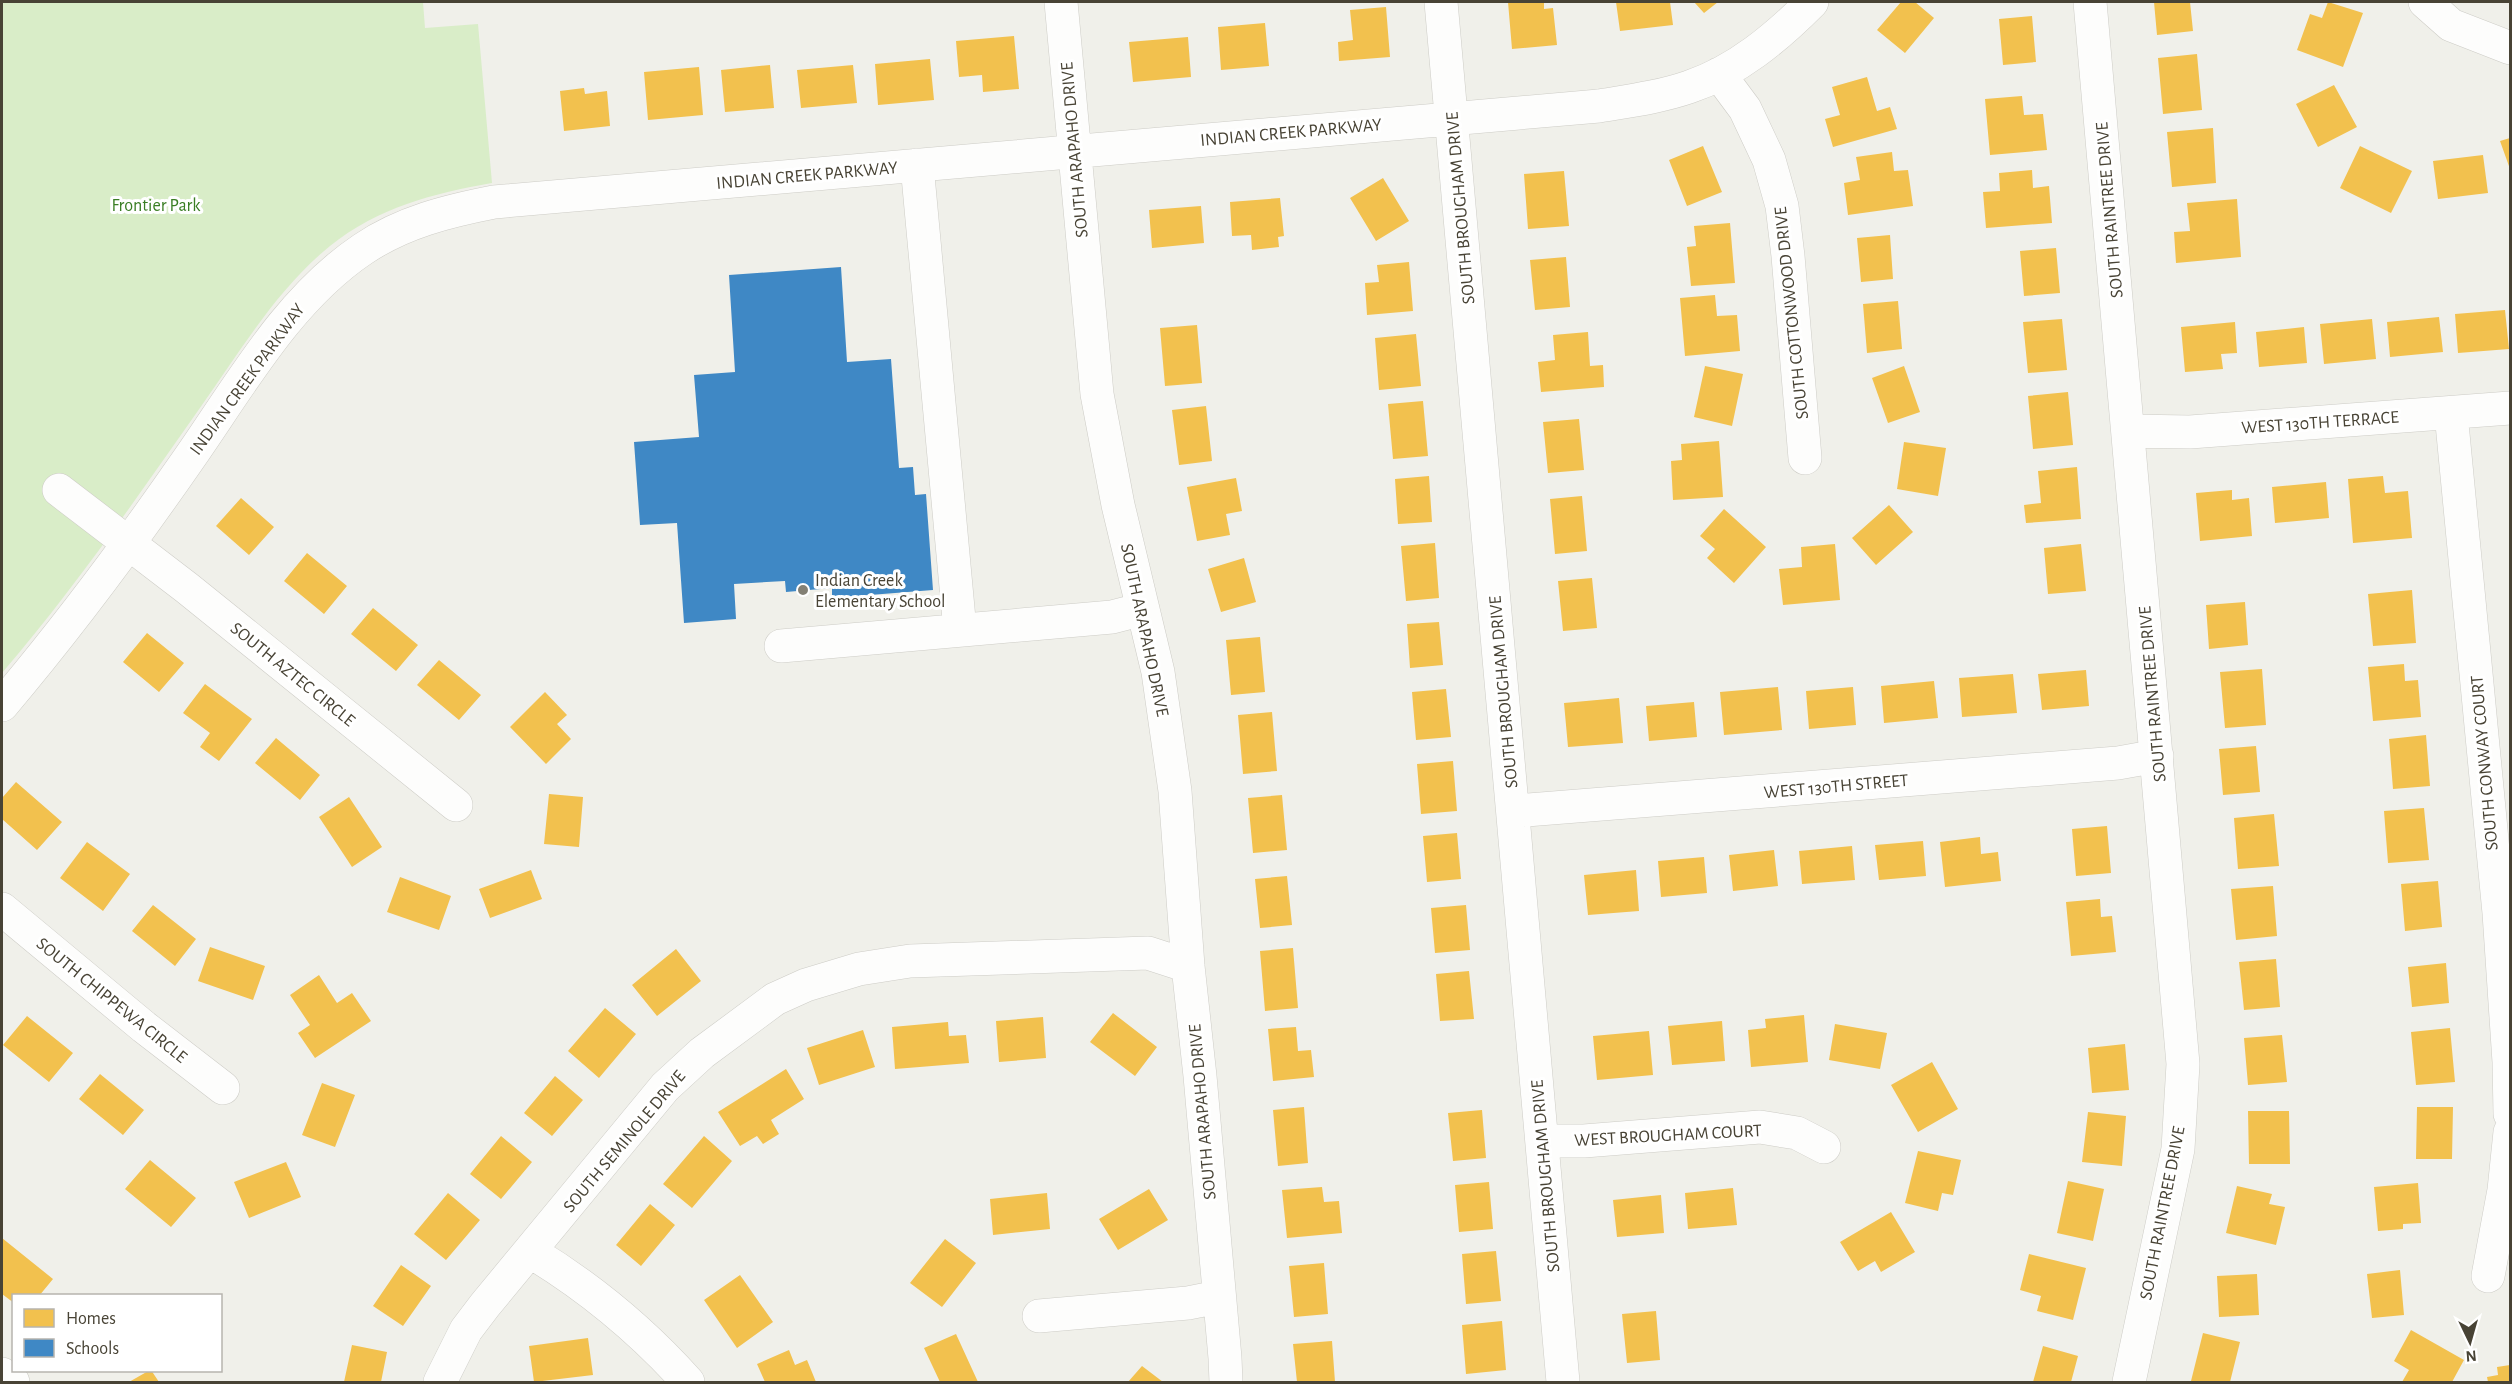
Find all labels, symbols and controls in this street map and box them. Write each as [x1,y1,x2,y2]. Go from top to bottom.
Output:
street label: SOUTH ARAPAHO DRIVE [1058,61,1092,239]
street label: SOUTH BROUGHAM DRIVE [1444,111,1478,305]
street label: INDIAN CREEK PARKWAY [1200,116,1383,150]
street label: SOUTH RAINTREE DRIVE [2093,121,2127,299]
street label: INDIAN CREEK PARKWAY [716,159,899,193]
park label: Frontier Park [111,197,201,215]
street label: SOUTH COTTONWOOD DRIVE [1772,205,1812,420]
street label: INDIAN CREEK PARKWAY [187,300,309,459]
street label: WEST 130TH TERRACE [2241,408,2400,437]
street label: SOUTH ARAPAHO DRIVE [1117,542,1171,719]
place label: Indian Creek Elementary School [815,572,946,611]
marker: Indian Creek Elementary School [796,583,810,597]
street label: SOUTH BROUGHAM DRIVE [1487,595,1521,789]
street label: SOUTH RAINTREE DRIVE [2136,605,2170,783]
street label: SOUTH AZTEC CIRCLE [227,619,358,731]
street label: SOUTH CONWAY COURT [2468,674,2502,851]
street label: WEST 130TH STREET [1763,772,1909,802]
street label: SOUTH CHIPPEWA CIRCLE [33,935,190,1067]
street label: SOUTH ARAPAHO DRIVE [1186,1023,1220,1201]
street label: SOUTH SEMINOLE DRIVE [560,1067,689,1216]
street label: SOUTH BROUGHAM DRIVE [1529,1079,1563,1273]
street label: WEST BROUGHAM COURT [1574,1122,1762,1150]
street label: SOUTH RAINTREE DRIVE [2137,1124,2189,1302]
legend [12,1294,222,1372]
text: Homes [66,1310,116,1328]
north arrow [2440,1312,2500,1372]
text: Schools [66,1340,119,1358]
text: N [2465,1347,2477,1364]

